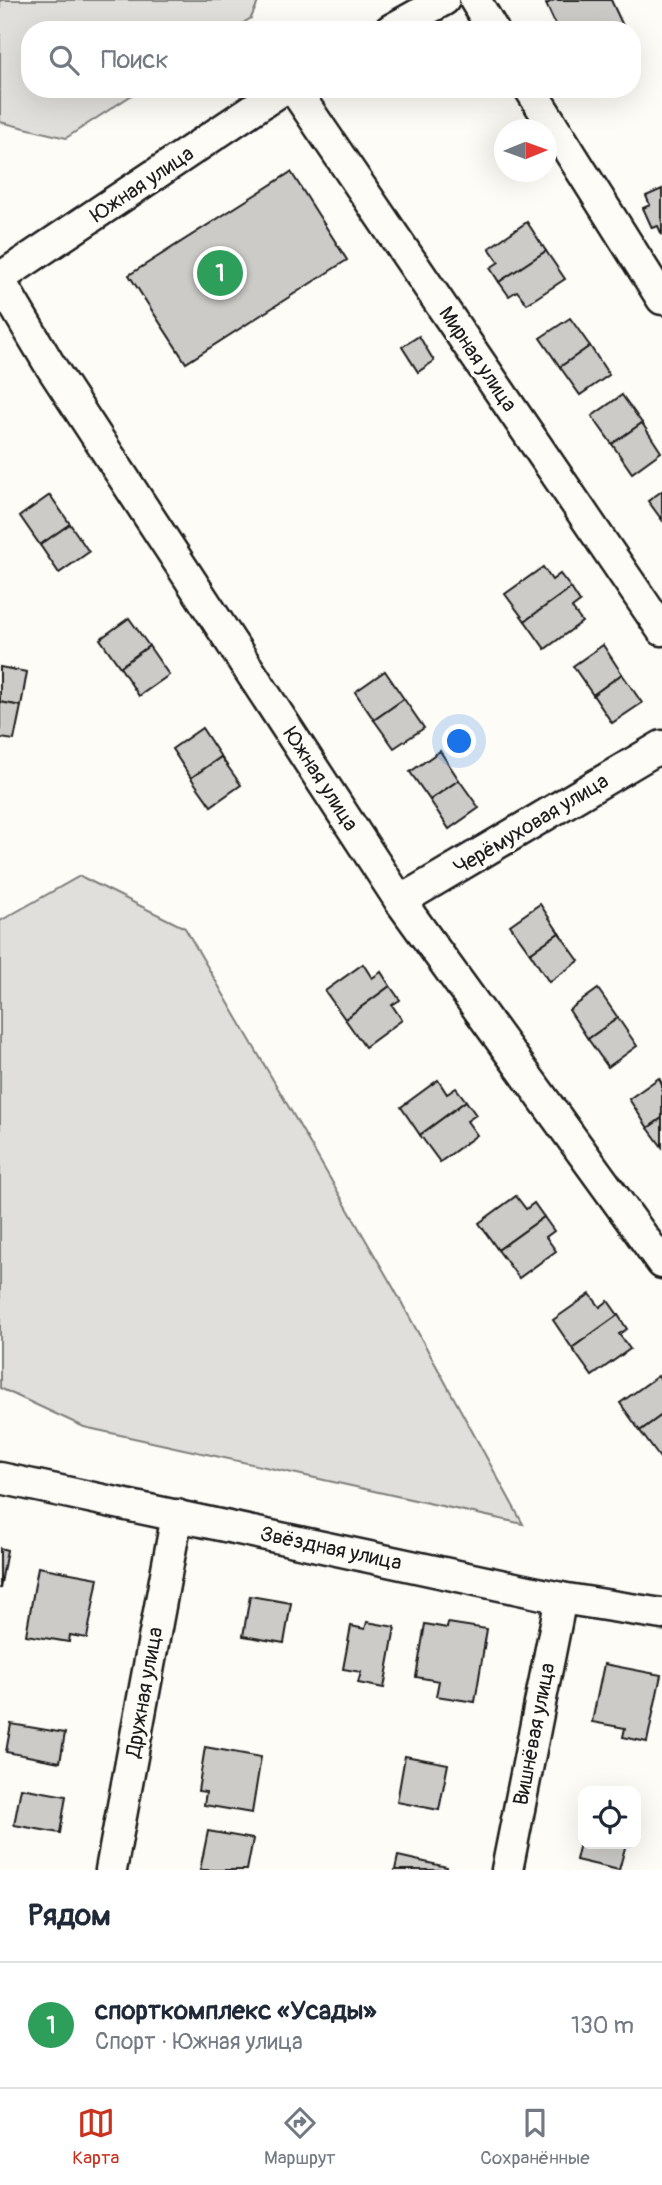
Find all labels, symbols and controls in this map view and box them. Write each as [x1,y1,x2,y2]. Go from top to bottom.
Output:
search box [21,21,641,98]
icon: search [45,41,83,79]
text: Поиск [101,44,169,76]
north arrow [494,119,557,182]
street label: Южная улица [86,140,199,229]
pin: 1 [197,247,243,299]
street label: Мирная улица [432,301,523,417]
street label: Южная улица [277,722,364,836]
your location [442,724,476,758]
street label: Черёмуховая улица [449,768,613,881]
street label: Звёздная улица [258,1520,404,1577]
street label: Дружная улица [120,1625,169,1760]
street label: Вишнёвая улица [507,1660,562,1808]
map controls [578,1786,641,1849]
button: locate [578,1786,641,1849]
text: Рядом [28,1897,111,1934]
text: спорткомплекс «Усады» [95,1995,377,2027]
text: 1 [47,2011,56,2040]
text: 130 m [571,2011,634,2040]
text: Спорт · Южная улица [95,2027,303,2056]
tab: Карта [72,2104,119,2170]
tab: Маршрут [264,2104,336,2170]
tab: Сохранённые [480,2104,590,2170]

